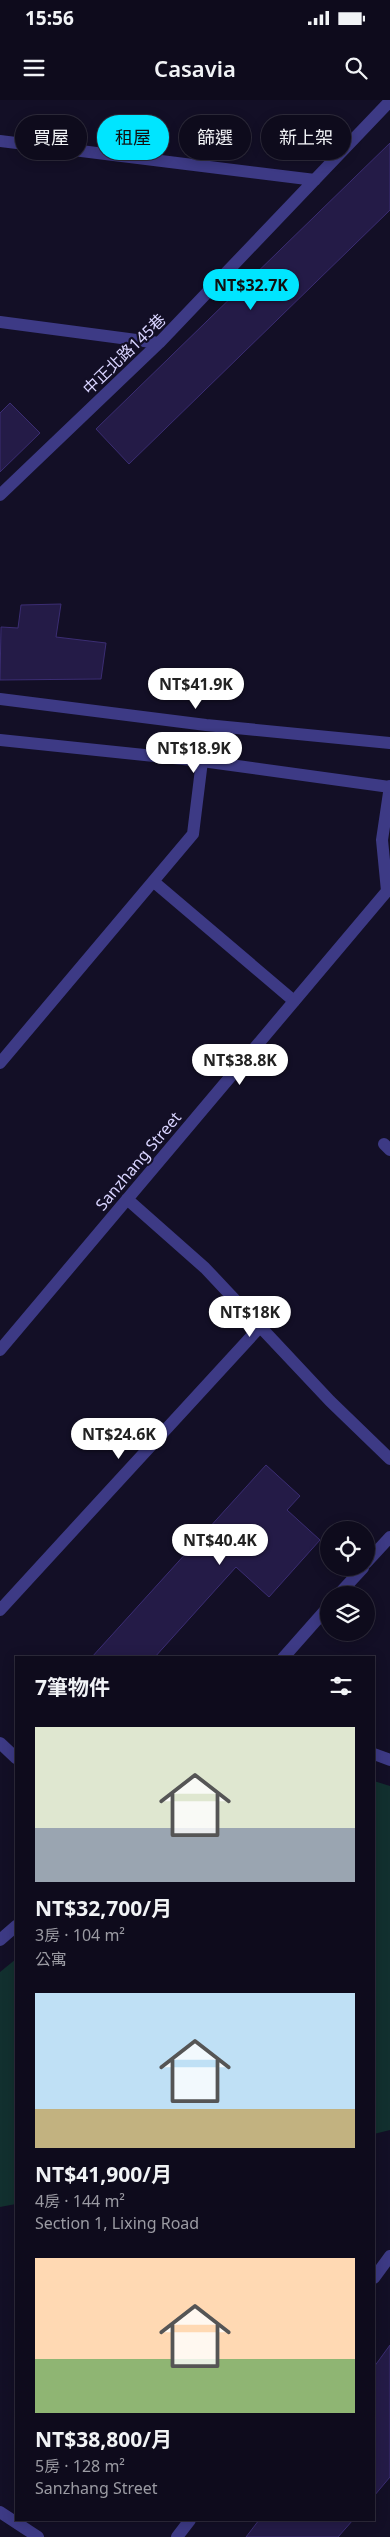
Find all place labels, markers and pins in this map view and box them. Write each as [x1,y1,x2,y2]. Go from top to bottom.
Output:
pin: NT$32.7K [199,268,303,311]
pin: NT$41.9K [144,668,248,710]
pin: NT$18.9K [142,732,246,774]
pin: NT$38.8K [188,1044,292,1086]
pin: NT$18K [209,1296,291,1338]
pin: NT$24.6K [67,1418,171,1460]
pin: NT$40.4K [168,1524,272,1566]

